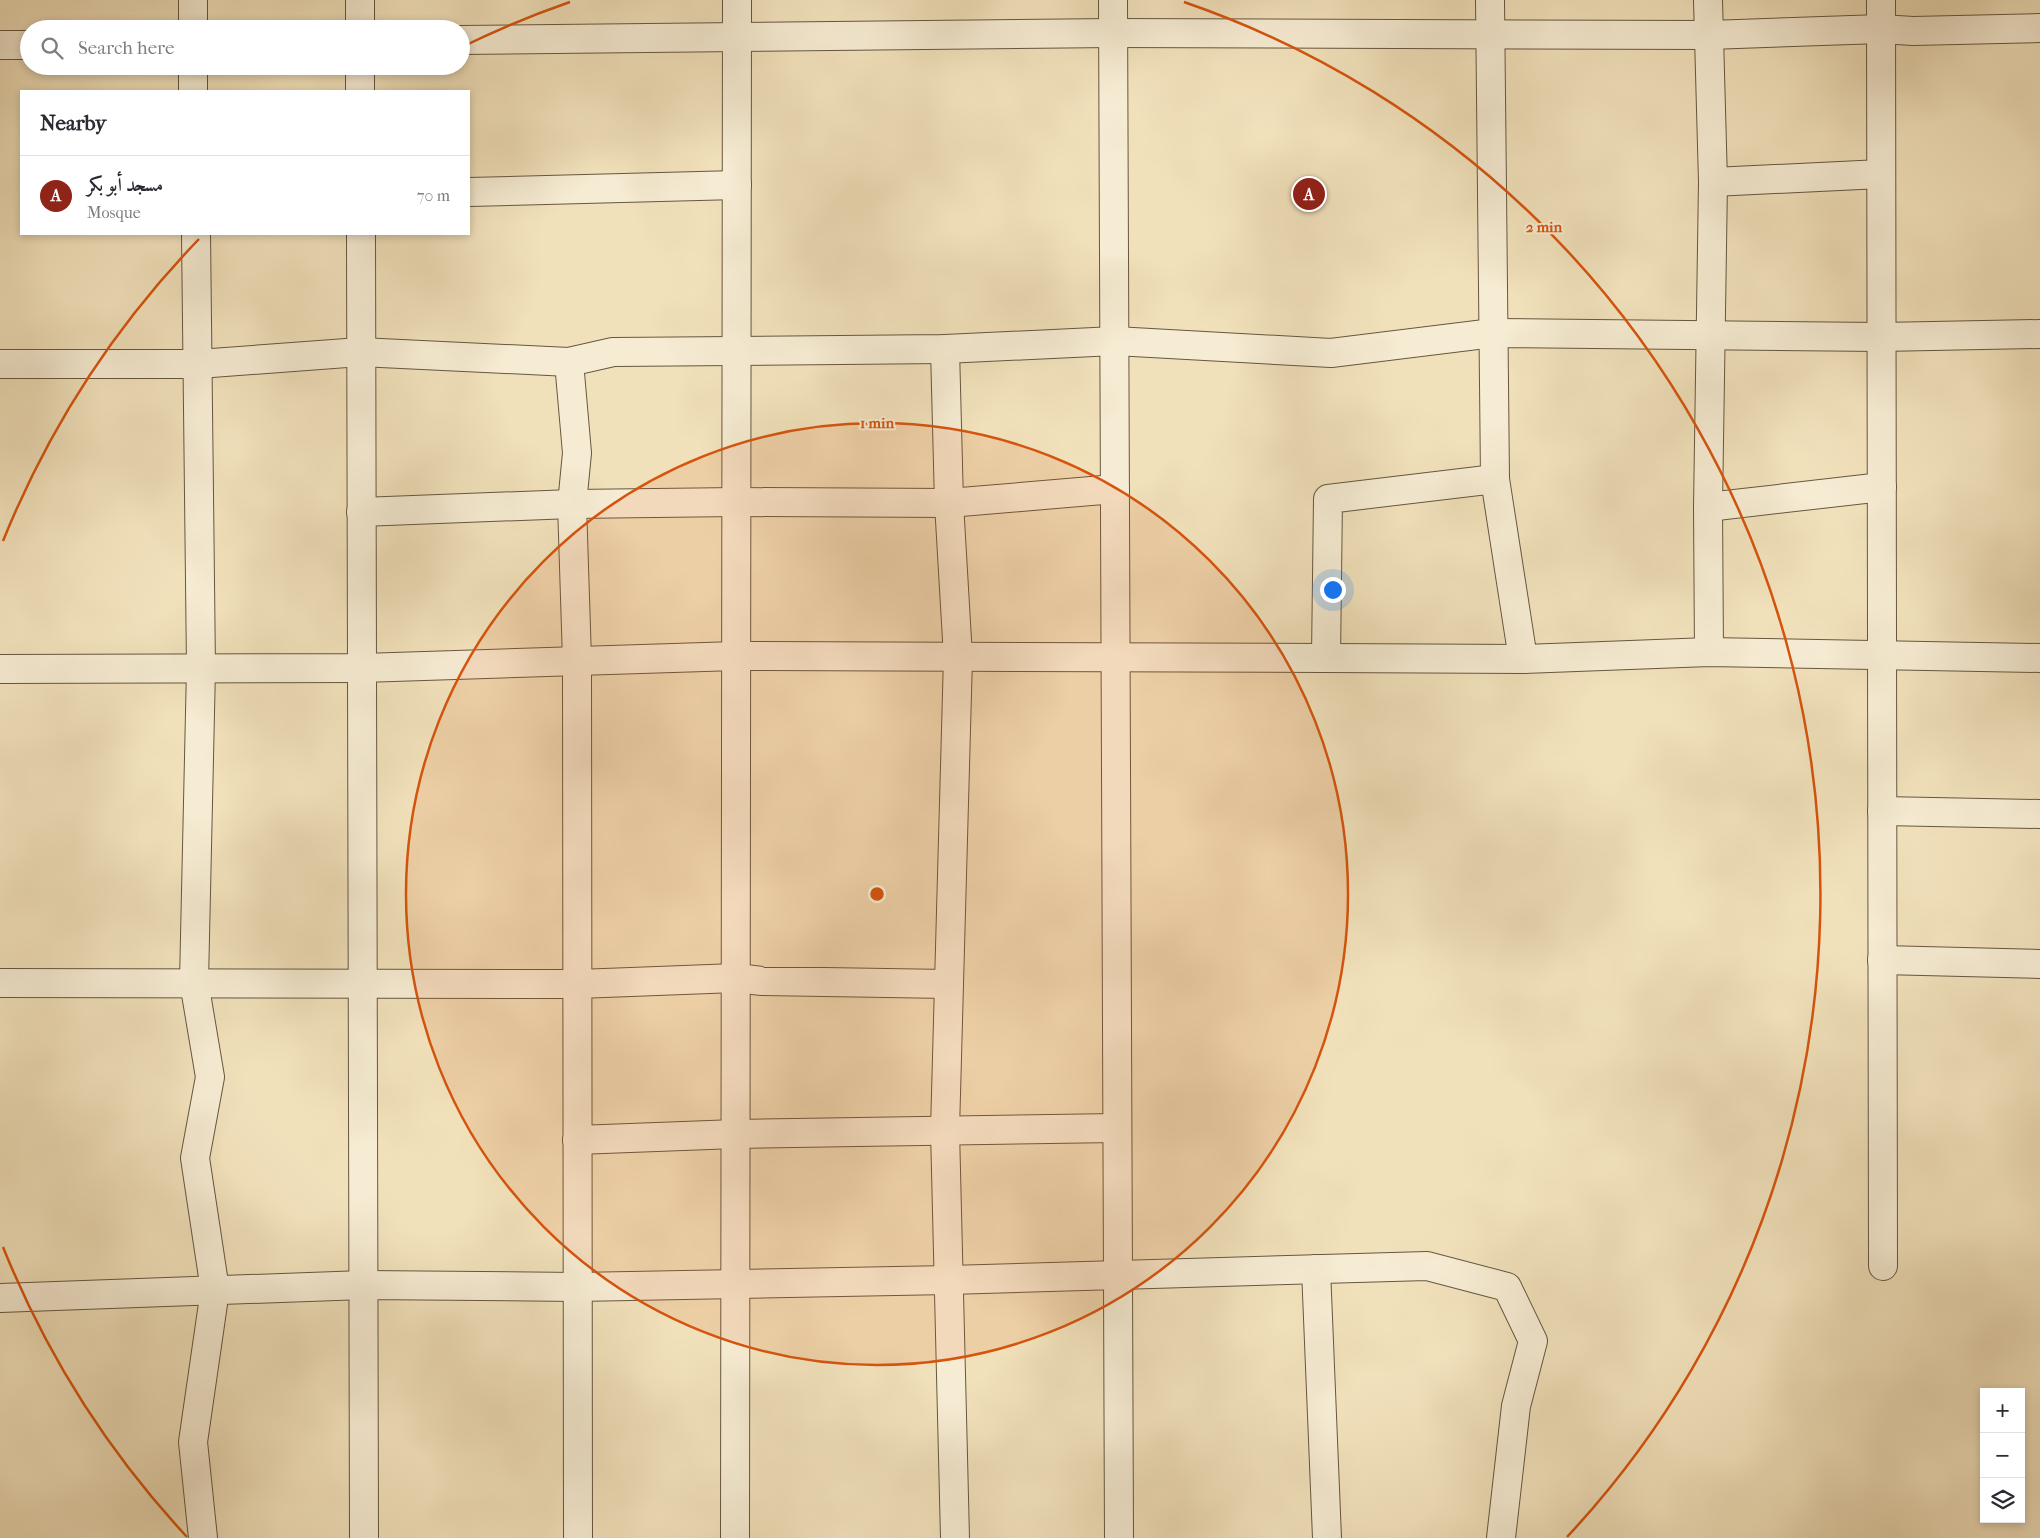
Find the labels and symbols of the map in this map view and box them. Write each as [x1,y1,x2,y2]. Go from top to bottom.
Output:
pin: A [1293,175,1325,213]
text: 2 min [1526,218,1563,236]
text: 1 min [860,414,894,432]
your location [1320,577,1346,603]
centre of rings [868,885,886,903]

